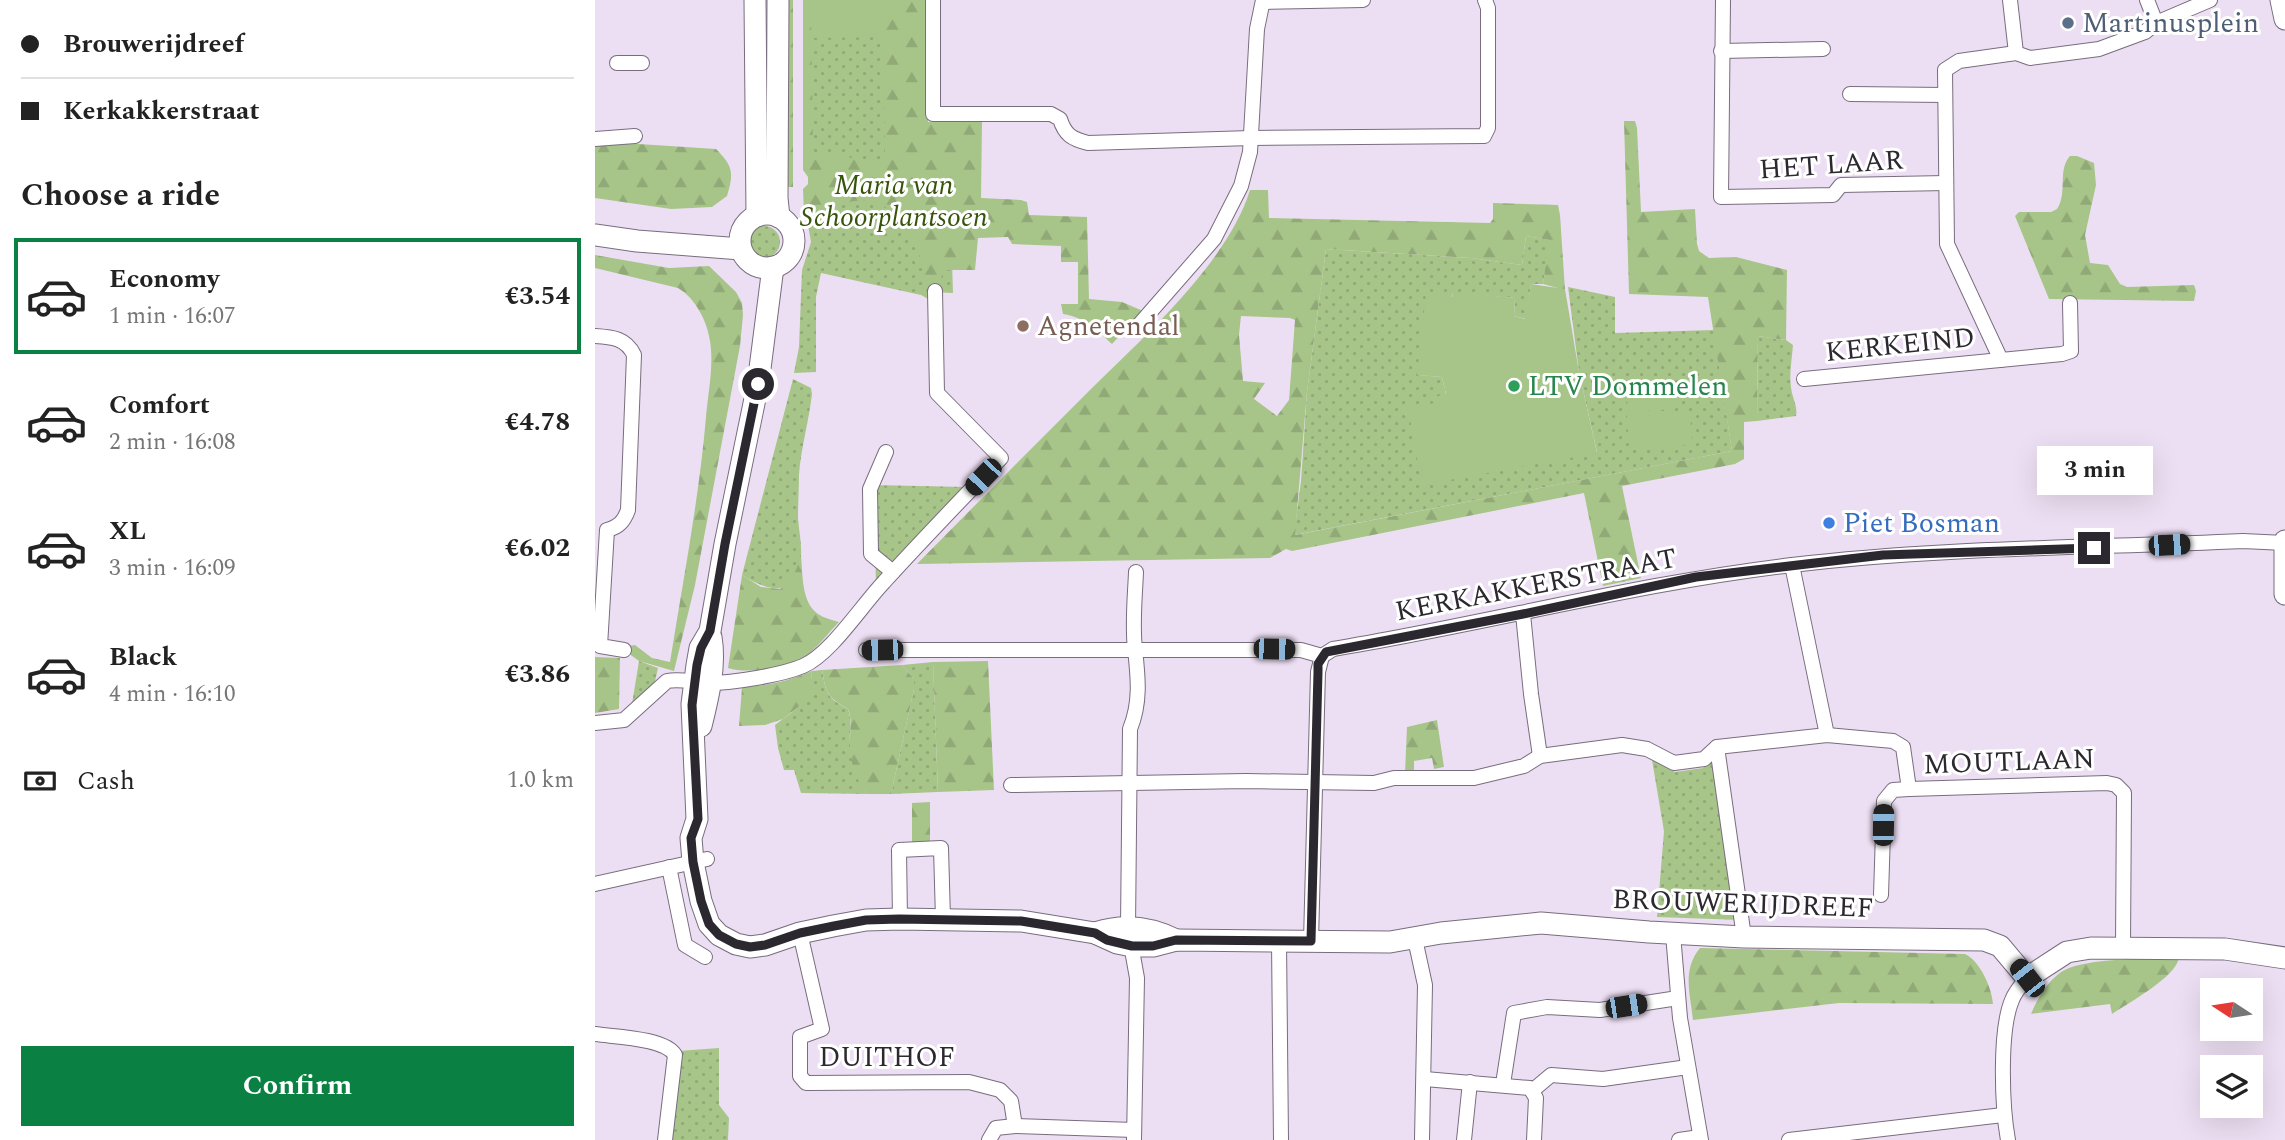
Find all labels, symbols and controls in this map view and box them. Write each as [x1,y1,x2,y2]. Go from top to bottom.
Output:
place label: Martinusplein [2082,2,2259,45]
marker: Martinusplein [2060,15,2076,31]
text: Brouwerijdreef [63,24,244,64]
text: Kerkakkerstraat [63,91,259,131]
street label: HET LAAR [1758,138,1905,191]
park label: Maria van Schoorplantsoen [800,164,988,239]
text: Choose a ride [21,171,220,220]
text: Economy [109,259,219,299]
icon: car [25,265,88,328]
text: €3.54 [505,276,570,316]
text: 1 min · 16:07 [109,299,236,334]
place label: Agnetendal [1037,305,1180,348]
street label: KERKEIND [1823,316,1977,374]
marker: Agnetendal [1015,318,1031,334]
place label: LTV Dommelen [1528,365,1728,408]
route start [742,368,774,400]
marker: LTV Dommelen [1506,378,1522,394]
text: Comfort [109,385,210,425]
icon: car [25,391,88,454]
text: €4.78 [505,402,570,442]
text: 2 min · 16:08 [109,425,236,460]
callout: 3 min [2036,447,2152,496]
text: 3 min [2064,453,2126,488]
car [961,455,1006,499]
place label: Piet Bosman [1843,502,2000,545]
text: XL [109,511,146,551]
marker: Piet Bosman [1821,515,1837,531]
icon: car [25,517,88,580]
text: €6.02 [505,528,570,568]
route end [2078,532,2110,564]
car [2148,533,2191,557]
street label: KERKAKKERSTRAAT [1392,537,1680,633]
text: 3 min · 16:09 [109,551,236,586]
text: Black [109,637,177,677]
car [1253,638,1296,660]
car [861,639,904,661]
icon: car [25,643,88,706]
text: €3.86 [505,654,570,694]
text: 4 min · 16:10 [109,677,236,712]
street label: MOUTLAAN [1923,738,2095,786]
text: Cash [77,761,135,801]
icon: cash [21,762,59,800]
text: 1.0 km [507,763,574,798]
car [1873,804,1894,846]
street label: BROUWERIJDREEF [1612,878,1874,930]
car [2006,955,2049,1001]
north arrow [2200,978,2263,1041]
map controls [2200,978,2263,1118]
car [1604,992,1649,1020]
street label: DUITHOF [819,1036,955,1079]
button: Confirm [21,1046,574,1126]
button: layers [2200,1055,2263,1118]

